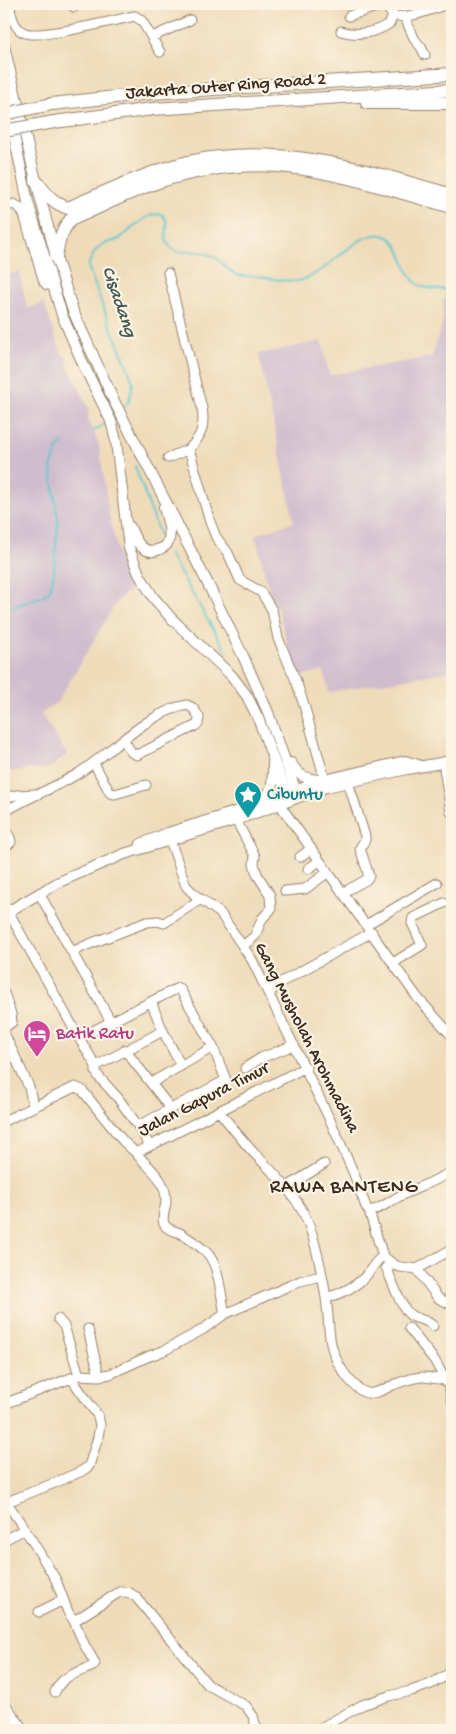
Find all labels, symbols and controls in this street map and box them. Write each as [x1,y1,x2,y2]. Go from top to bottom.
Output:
street label: Jakarta Outer Ring Road 2 [125,70,327,104]
water label: Cisadang [95,264,141,342]
place icon: Cibuntu [233,780,263,819]
place label: Cibuntu [267,785,324,806]
street label: Gang Musholah Arohmadina [249,939,364,1137]
hotel icon: Batik Ratu [22,1019,52,1058]
place label: Batik Ratu [55,1024,135,1045]
street label: Jalan Gapura Timur [135,1057,274,1142]
district label: RAWA BANTENG [270,1177,419,1200]

